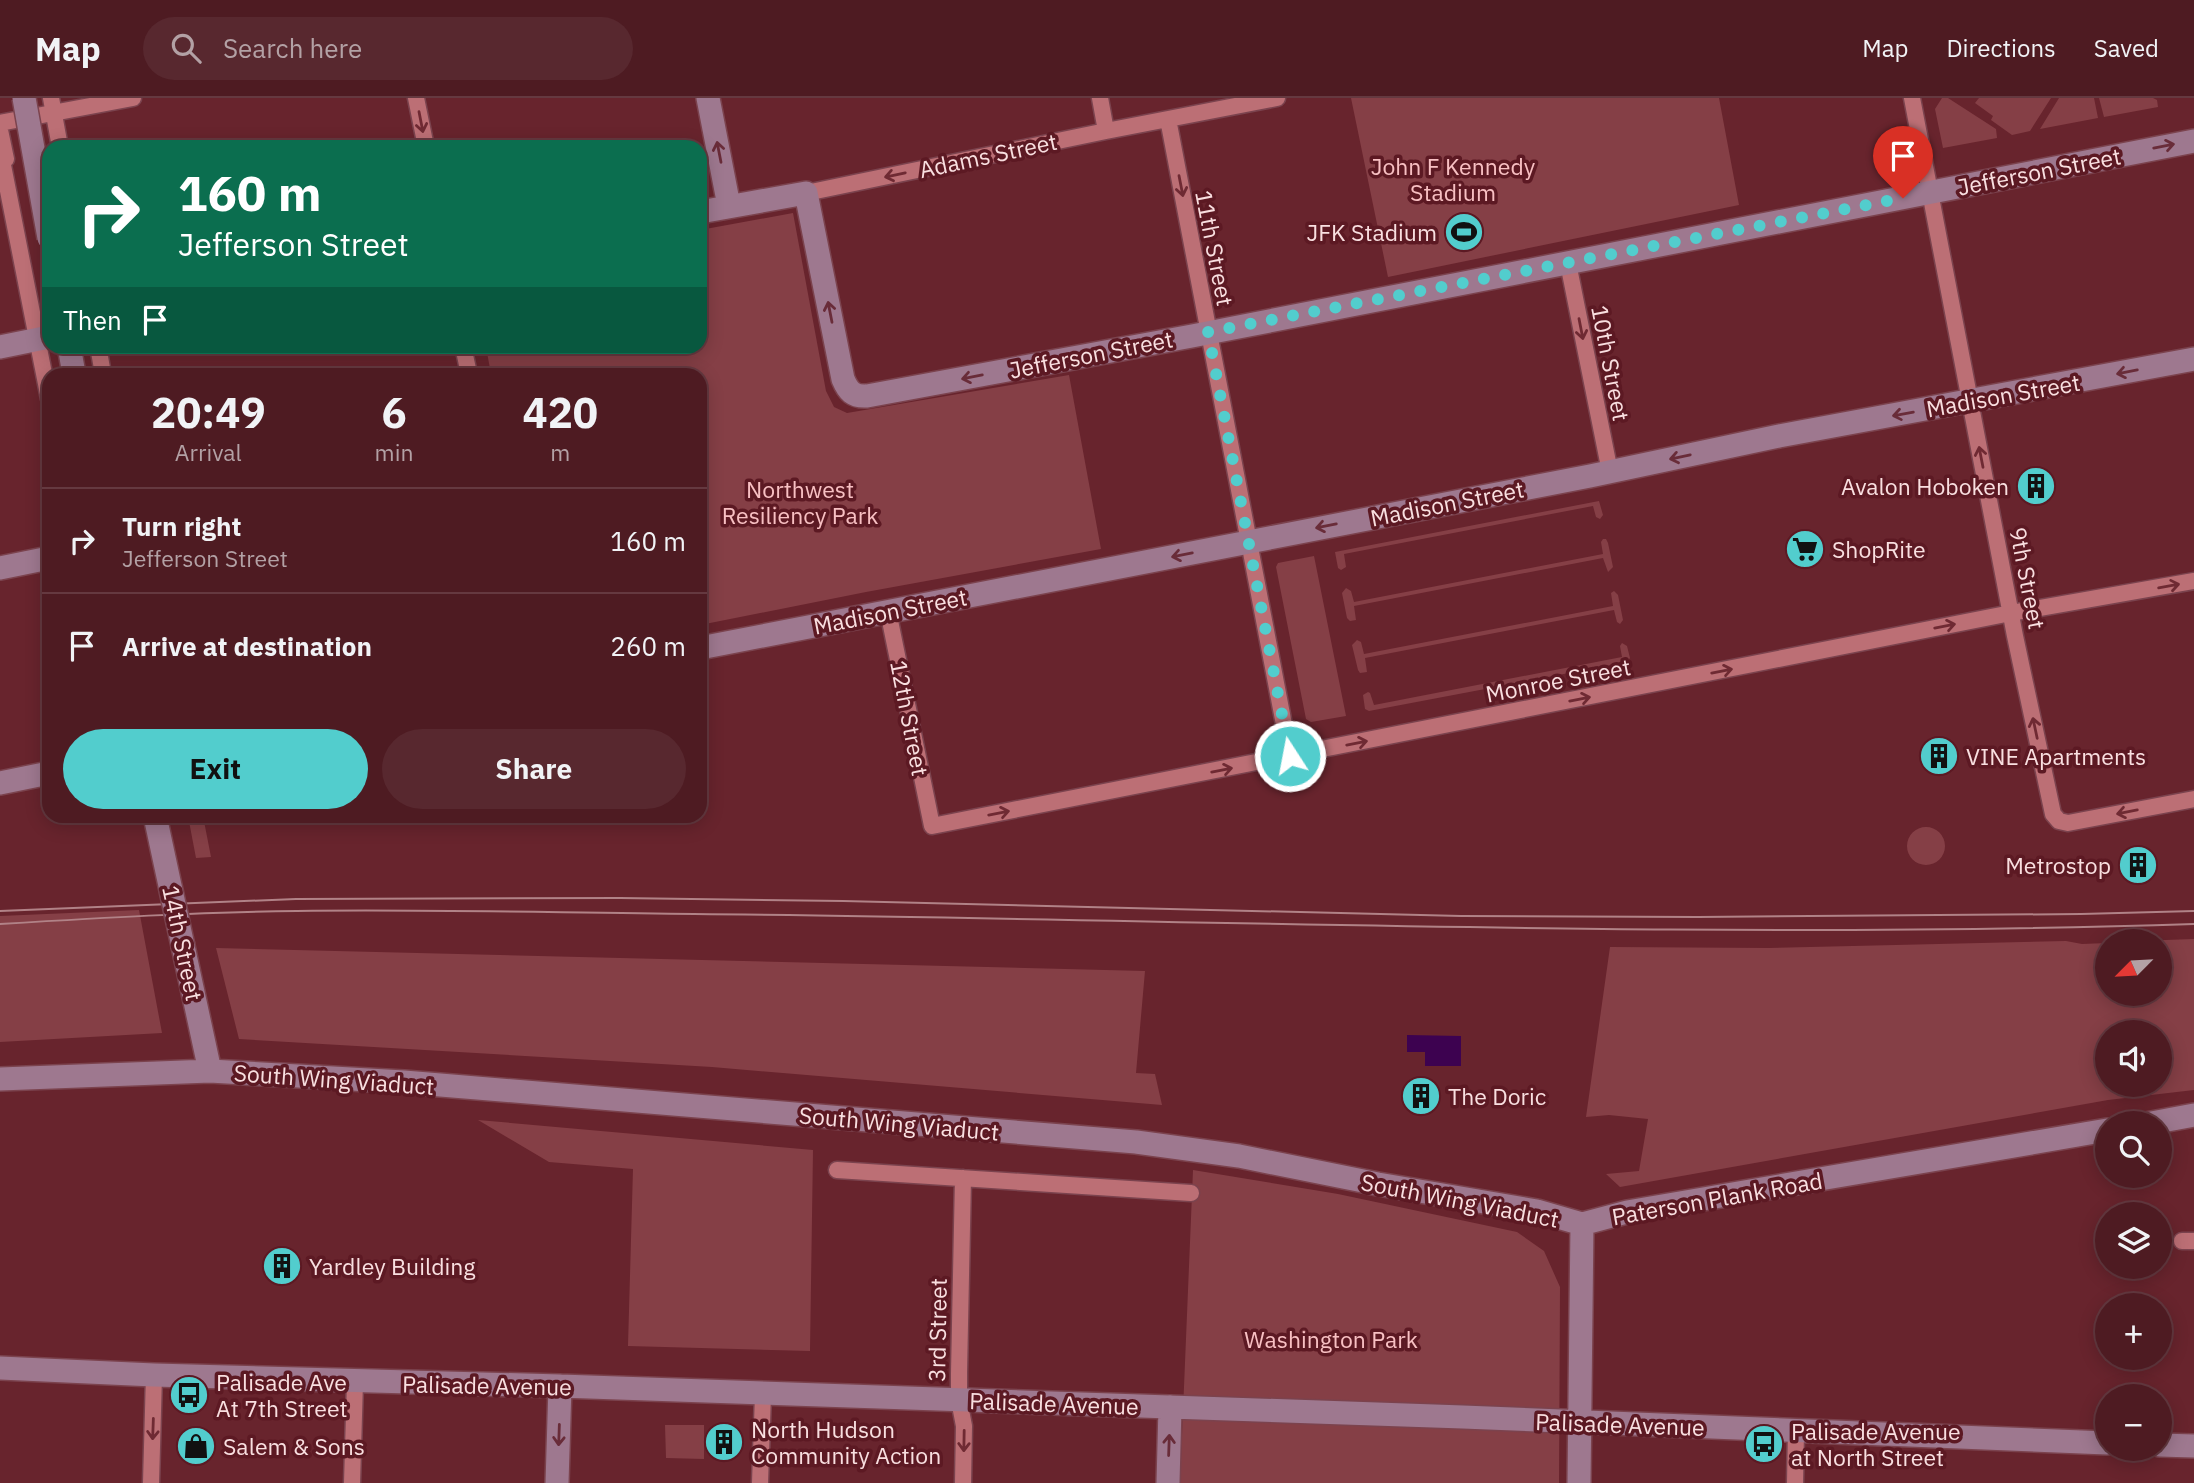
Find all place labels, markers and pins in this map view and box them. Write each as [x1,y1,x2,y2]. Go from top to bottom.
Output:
pin [1873,126,1933,198]
sports icon: JFK Stadium [1443,211,1485,253]
place label: JFK Stadium [1306,217,1437,247]
building icon: Avalon Hoboken [2015,465,2057,507]
place label: Avalon Hoboken [1841,471,2009,501]
supermarket icon: ShopRite [1784,528,1826,570]
place label: ShopRite [1832,534,1926,564]
building icon: VINE Apartments [1918,735,1960,777]
place label: VINE Apartments [1966,741,2146,771]
building icon: Metrostop [2117,844,2159,886]
place label: Metrostop [2005,850,2111,880]
building icon: The Doric [1400,1075,1442,1117]
place label: The Doric [1448,1081,1546,1111]
building icon: Yardley Building [261,1245,303,1287]
place label: Yardley Building [309,1251,475,1281]
place label: Palisade Ave At 7th Street [216,1367,348,1423]
bus stop icon: Palisade Ave At 7th Street [168,1374,210,1416]
place label: North Hudson Community Action [751,1414,941,1470]
place label: Palisade Avenue at North Street [1791,1416,1961,1472]
building icon: North Hudson Community Action [703,1421,745,1463]
bus stop icon: Palisade Avenue at North Street [1743,1423,1785,1465]
shop icon: Salem & Sons [175,1425,217,1467]
place label: Salem & Sons [223,1431,365,1461]

